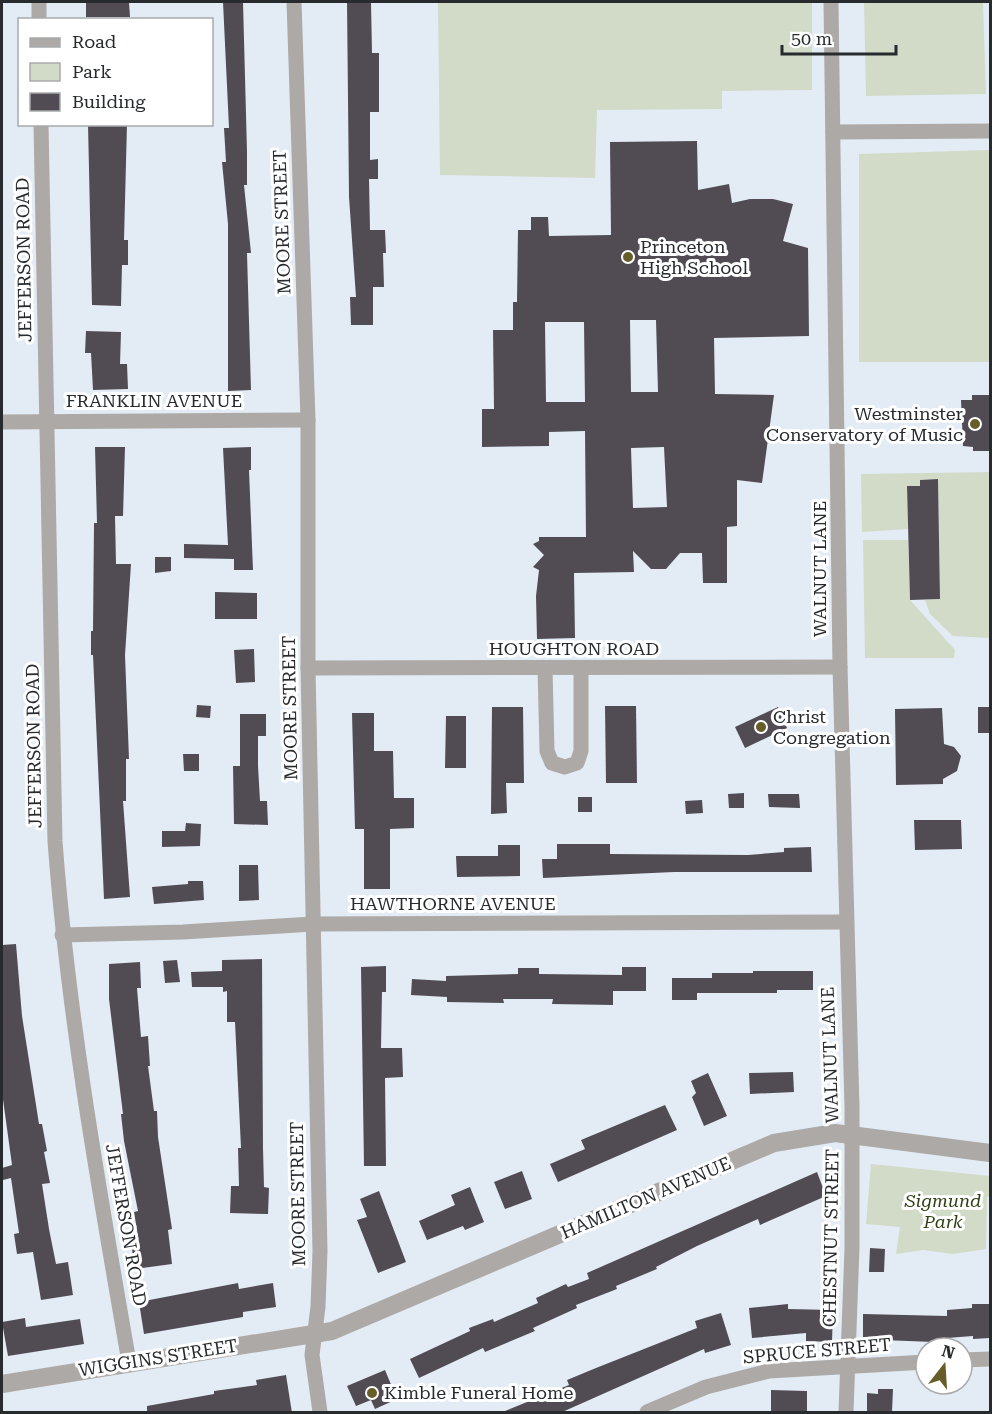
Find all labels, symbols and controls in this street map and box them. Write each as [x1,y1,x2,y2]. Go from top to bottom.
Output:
legend [18,18,213,126]
scale bar [782,18,896,56]
text: 50 m [791,28,832,49]
text: Road [72,31,117,52]
text: Park [72,61,112,82]
text: Building [72,91,146,112]
street label: MOORE STREET [268,149,295,295]
street label: JEFFERSON ROAD [12,178,35,342]
place label: Princeton High School [640,236,748,278]
marker: Princeton High School [621,250,635,264]
street label: FRANKLIN AVENUE [66,390,242,411]
place label: Westminster Conservatory of Music [766,403,963,445]
marker: Westminster Conservatory of Music [968,417,982,431]
street label: WALNUT LANE [809,501,830,637]
street label: MOORE STREET [278,635,301,781]
street label: HOUGHTON ROAD [489,638,659,659]
street label: JEFFERSON ROAD [22,664,45,828]
place label: Christ Congregation [773,706,891,748]
marker: Christ Congregation [754,720,768,734]
street label: HAWTHORNE AVENUE [350,893,556,914]
street label: WALNUT LANE [817,986,842,1124]
street label: MOORE STREET [286,1121,309,1267]
street label: JEFFERSON ROAD [102,1142,151,1308]
street label: CHESTNUT STREET [818,1149,843,1327]
street label: HAMILTON AVENUE [558,1152,734,1243]
park label: Sigmund Park [904,1190,981,1232]
street label: SPRUCE STREET [742,1334,892,1367]
street label: WIGGINS STREET [77,1335,239,1380]
north arrow [914,1336,974,1396]
text: N [940,1341,957,1363]
place label: Kimble Funeral Home [384,1382,573,1403]
marker: Kimble Funeral Home [365,1386,379,1400]

